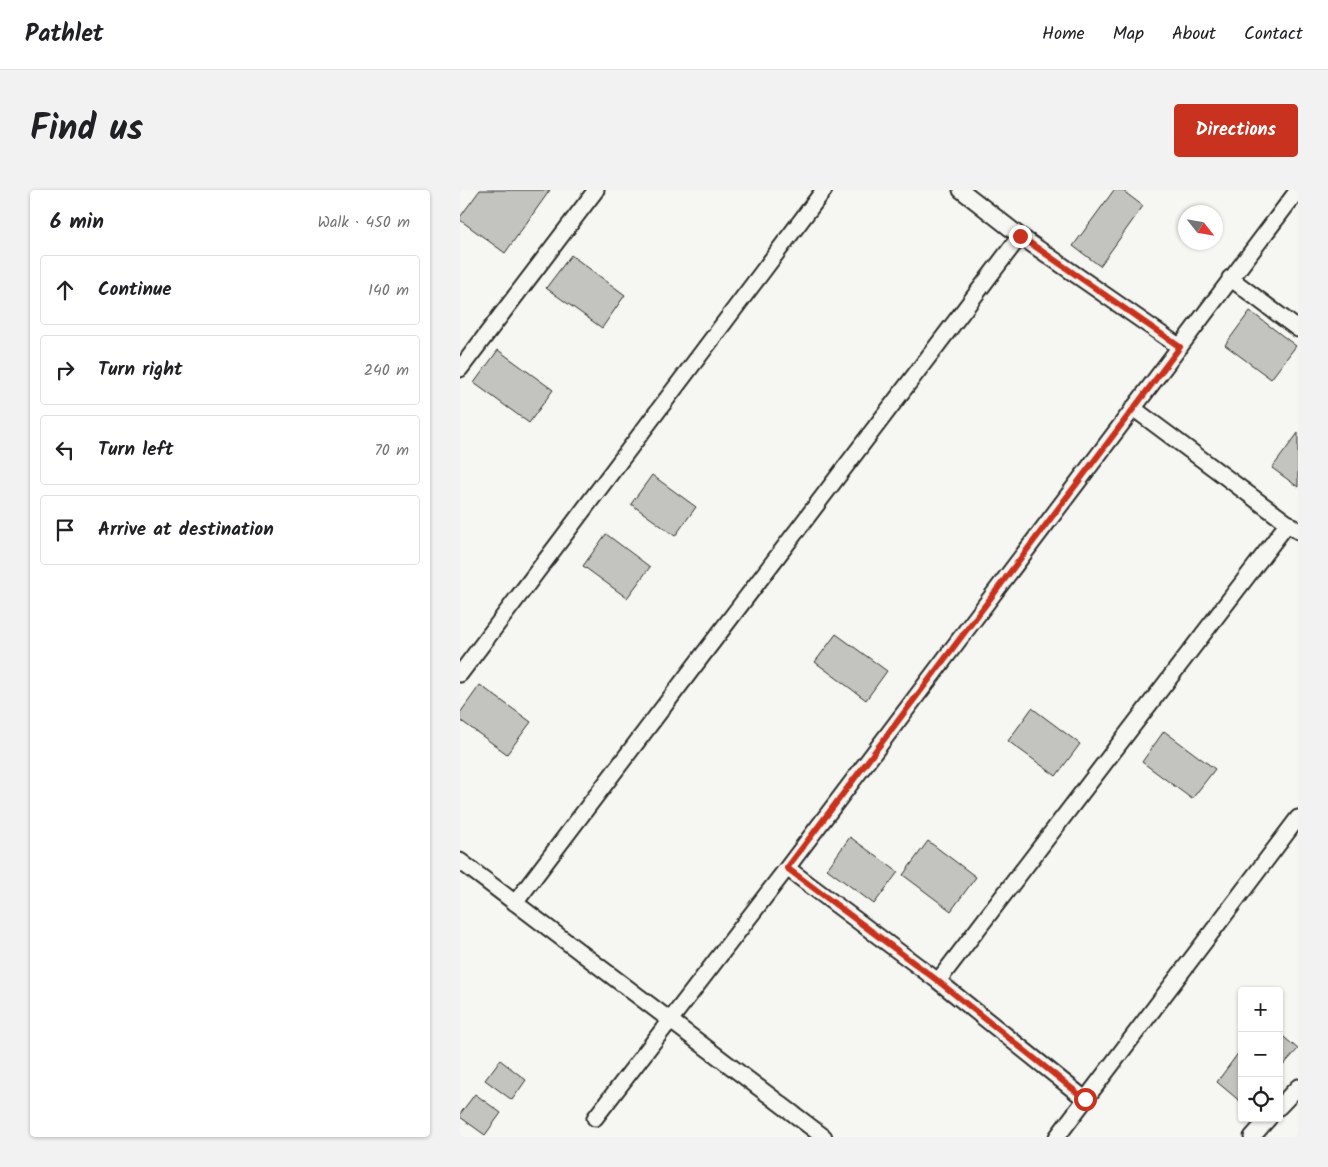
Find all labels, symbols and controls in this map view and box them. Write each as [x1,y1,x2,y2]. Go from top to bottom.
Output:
text: Pathlet [25,15,104,54]
text: Home [1042,20,1085,49]
text: Map [1113,20,1144,49]
text: About [1172,20,1216,49]
text: Contact [1244,20,1303,49]
text: Find us [30,102,143,158]
button: Directions [1174,104,1298,157]
north arrow [1178,205,1223,250]
text: 6 min [50,206,104,239]
text: Walk · 450 m [317,210,410,235]
route end [1009,225,1032,248]
text: Continue [98,275,171,305]
icon: ahead [51,276,79,304]
text: 140 m [368,278,409,303]
text: Turn right [98,355,183,385]
icon: right [51,356,79,384]
text: 240 m [364,358,409,383]
text: Turn left [98,435,173,465]
icon: left [51,436,79,464]
text: 70 m [374,438,409,463]
text: Arrive at destination [98,515,274,545]
icon: arrive [51,516,79,544]
map controls [1238,987,1283,1122]
button: + [1238,987,1283,1032]
button: − [1238,1032,1283,1077]
button: locate [1238,1077,1283,1122]
route start [1074,1088,1097,1111]

